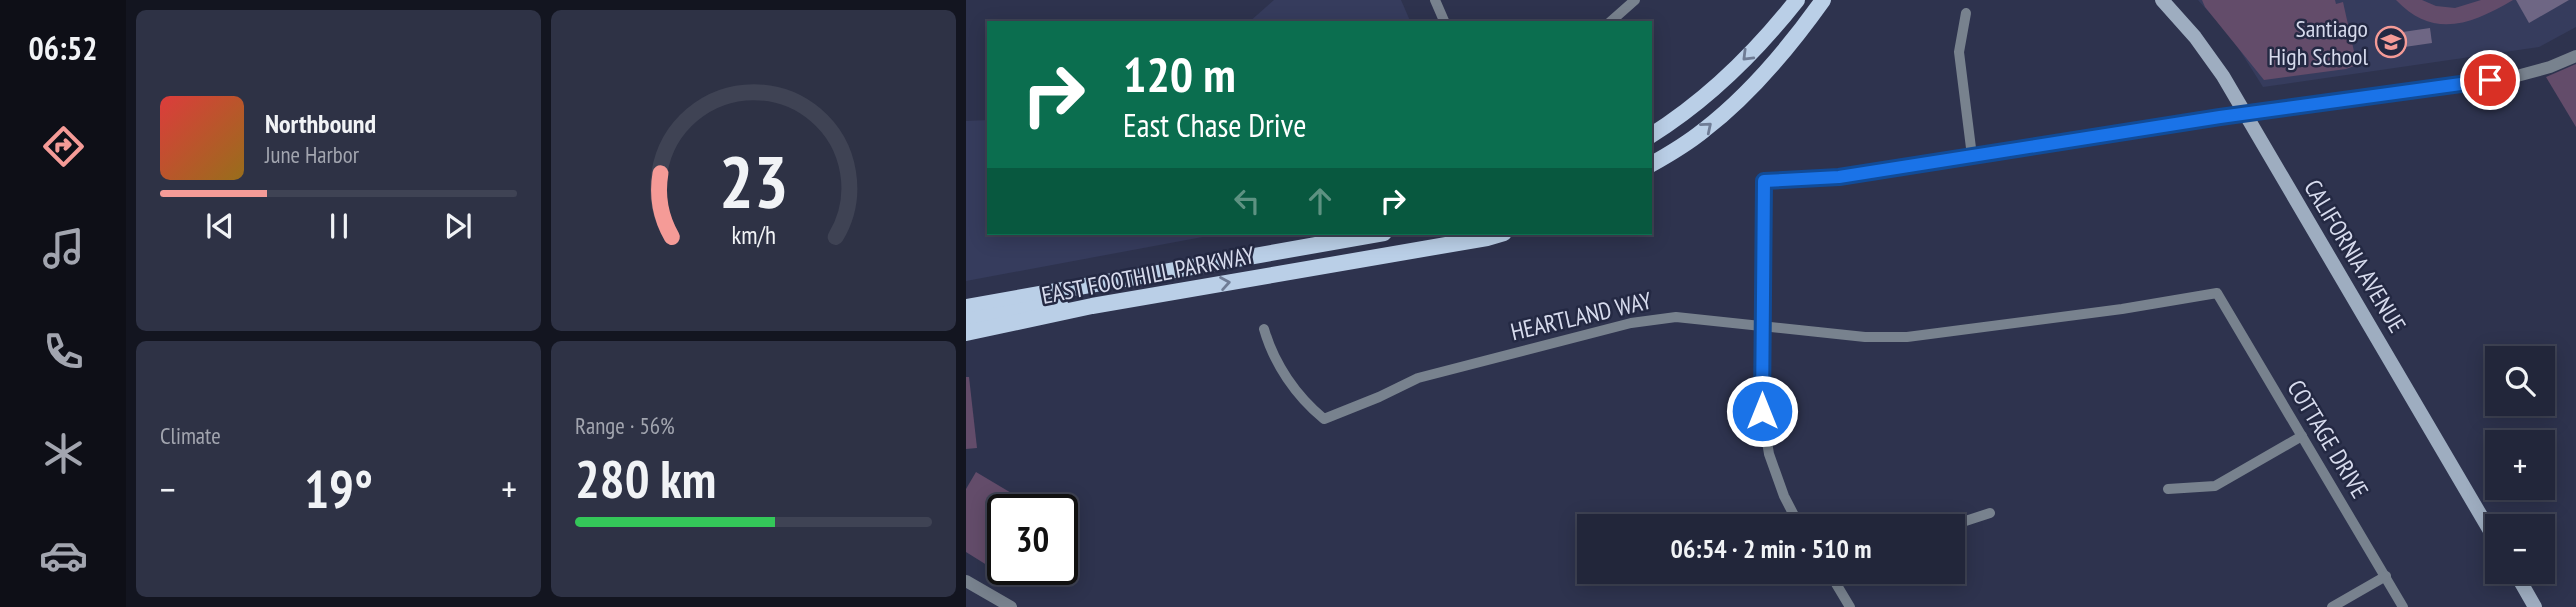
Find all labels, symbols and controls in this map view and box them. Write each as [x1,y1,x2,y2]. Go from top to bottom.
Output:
place label: Santiago High School [2268,13,2368,72]
school or university icon: Santiago High School [2374,25,2408,59]
text: 06:52 [28,27,98,69]
text: 120 m [1123,42,1236,106]
one-way arrow [1743,48,1755,60]
icon: right [1008,49,1099,140]
pin [2460,50,2520,110]
icon: arrive [2471,61,2509,99]
text: East Chase Drive [1123,104,1306,146]
text: Northbound [265,107,376,140]
icon: directions [39,122,88,171]
one-way arrow [1698,123,1711,135]
text: 23 [719,133,788,227]
text: June Harbor [265,140,359,169]
street label: CALIFORNIA AVENUE [2297,174,2413,338]
icon: left [1228,182,1266,220]
icon: ahead [1301,182,1339,220]
icon: right [1374,182,1412,220]
icon: previous [201,207,239,245]
icon: pause [320,207,358,245]
icon: next [439,207,477,245]
text: km/h [731,219,776,251]
icon: music [39,224,88,273]
street label: EAST FOOTHILL PARKWAY [1039,239,1257,311]
one-way arrow [1219,276,1231,291]
street label: HEARTLAND WAY [1507,285,1655,347]
icon: phone [39,327,88,376]
map controls [2485,346,2555,584]
button: search [2485,346,2555,416]
position arrow [1725,374,1799,448]
street label: COTTAGE DRIVE [2281,374,2375,504]
text: Range · 56% [575,411,675,440]
text: Climate [160,421,221,450]
icon: climate [39,429,88,478]
button: + [2485,430,2555,500]
text: 280 km [575,445,716,512]
text: 19° [304,455,373,522]
text: − [160,464,176,513]
text: + [501,464,517,513]
speed limit sign: 30 [987,494,1078,585]
button: − [2485,514,2555,584]
icon: car [39,531,88,580]
text: 06:54 · 2 min · 510 m [1671,532,1871,565]

